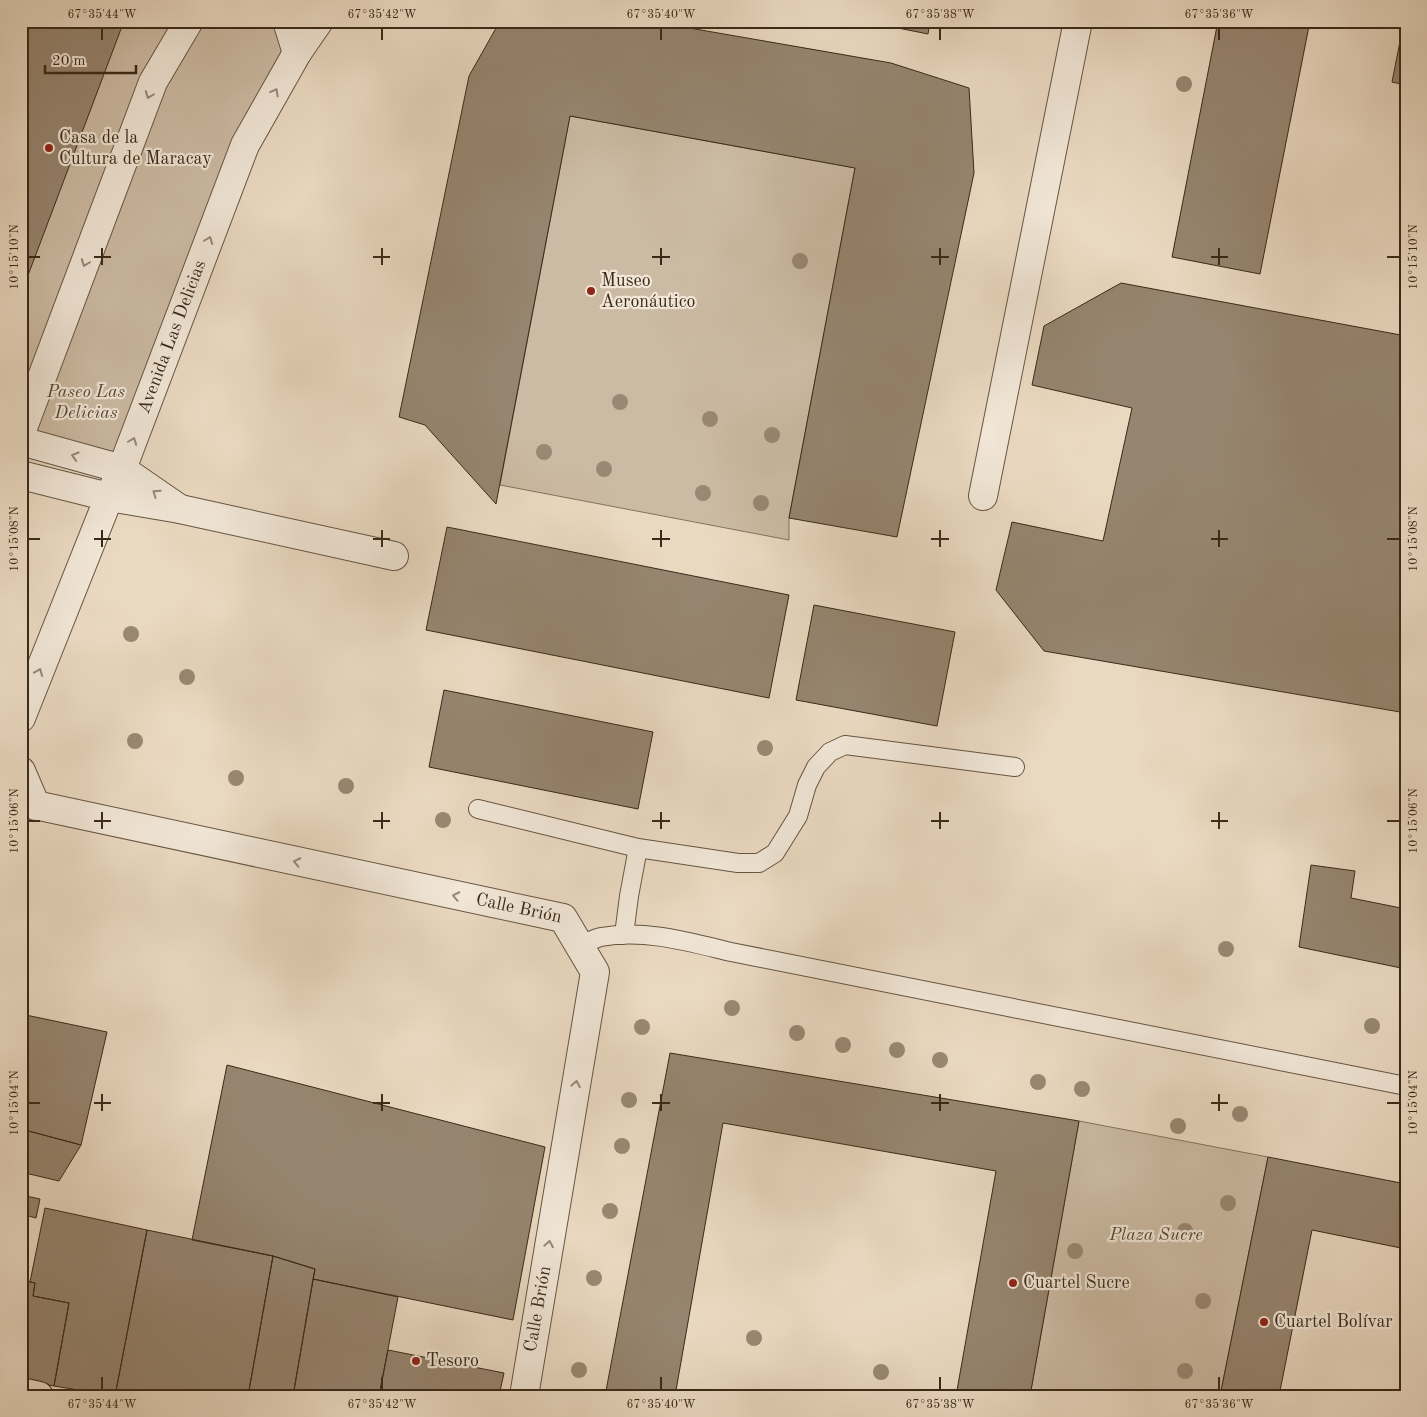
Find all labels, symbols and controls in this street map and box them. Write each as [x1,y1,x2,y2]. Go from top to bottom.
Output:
text: 67°35'44"W [67,8,137,21]
text: 67°35'42"W [347,8,417,21]
text: 67°35'40"W [626,8,696,21]
text: 67°35'38"W [905,8,975,21]
text: 67°35'36"W [1184,8,1254,21]
scale bar [45,42,136,74]
text: 20 m [52,54,86,69]
one-way arrow [269,88,279,97]
one-way arrow [145,90,155,98]
place label: Casa de la Cultura de Maracay [59,129,212,168]
marker: Casa de la Cultura de Maracay [43,142,55,154]
text: 10°15'10"N [8,224,21,290]
text: 10°15'10"N [1407,224,1420,290]
one-way arrow [203,236,214,245]
street label: Avenida Las Delicias [135,257,210,416]
one-way arrow [81,258,91,267]
place label: Museo Aeronáutico [601,272,696,311]
marker: Museo Aeronáutico [585,285,597,297]
park label: Paseo Las Delicias [46,383,126,422]
one-way arrow [127,437,137,446]
one-way arrow [71,451,80,462]
one-way arrow [152,490,162,499]
text: 10°15'08"N [8,506,21,572]
text: 10°15'08"N [1407,506,1420,572]
one-way arrow [33,669,43,677]
text: 10°15'06"N [8,788,21,854]
text: 10°15'06"N [1407,788,1420,854]
one-way arrow [293,857,301,867]
one-way arrow [452,891,460,901]
street label: Calle Brión [474,891,564,927]
text: 10°15'04"N [8,1070,21,1136]
text: 10°15'04"N [1407,1070,1420,1136]
one-way arrow [570,1079,581,1087]
park label: Plaza Sucre [1108,1226,1203,1244]
one-way arrow [543,1240,554,1248]
street label: Calle Brión [522,1264,554,1354]
place label: Cuartel Sucre [1023,1274,1130,1292]
marker: Cuartel Sucre [1007,1277,1019,1289]
place label: Cuartel Bolívar [1274,1313,1393,1331]
marker: Cuartel Bolívar [1258,1316,1270,1328]
place label: Tesoro [426,1352,479,1370]
marker: Tesoro [410,1355,422,1367]
text: 67°35'44"W [67,1398,137,1411]
text: 67°35'42"W [347,1398,417,1411]
text: 67°35'40"W [626,1398,696,1411]
text: 67°35'38"W [905,1398,975,1411]
text: 67°35'36"W [1184,1398,1254,1411]

